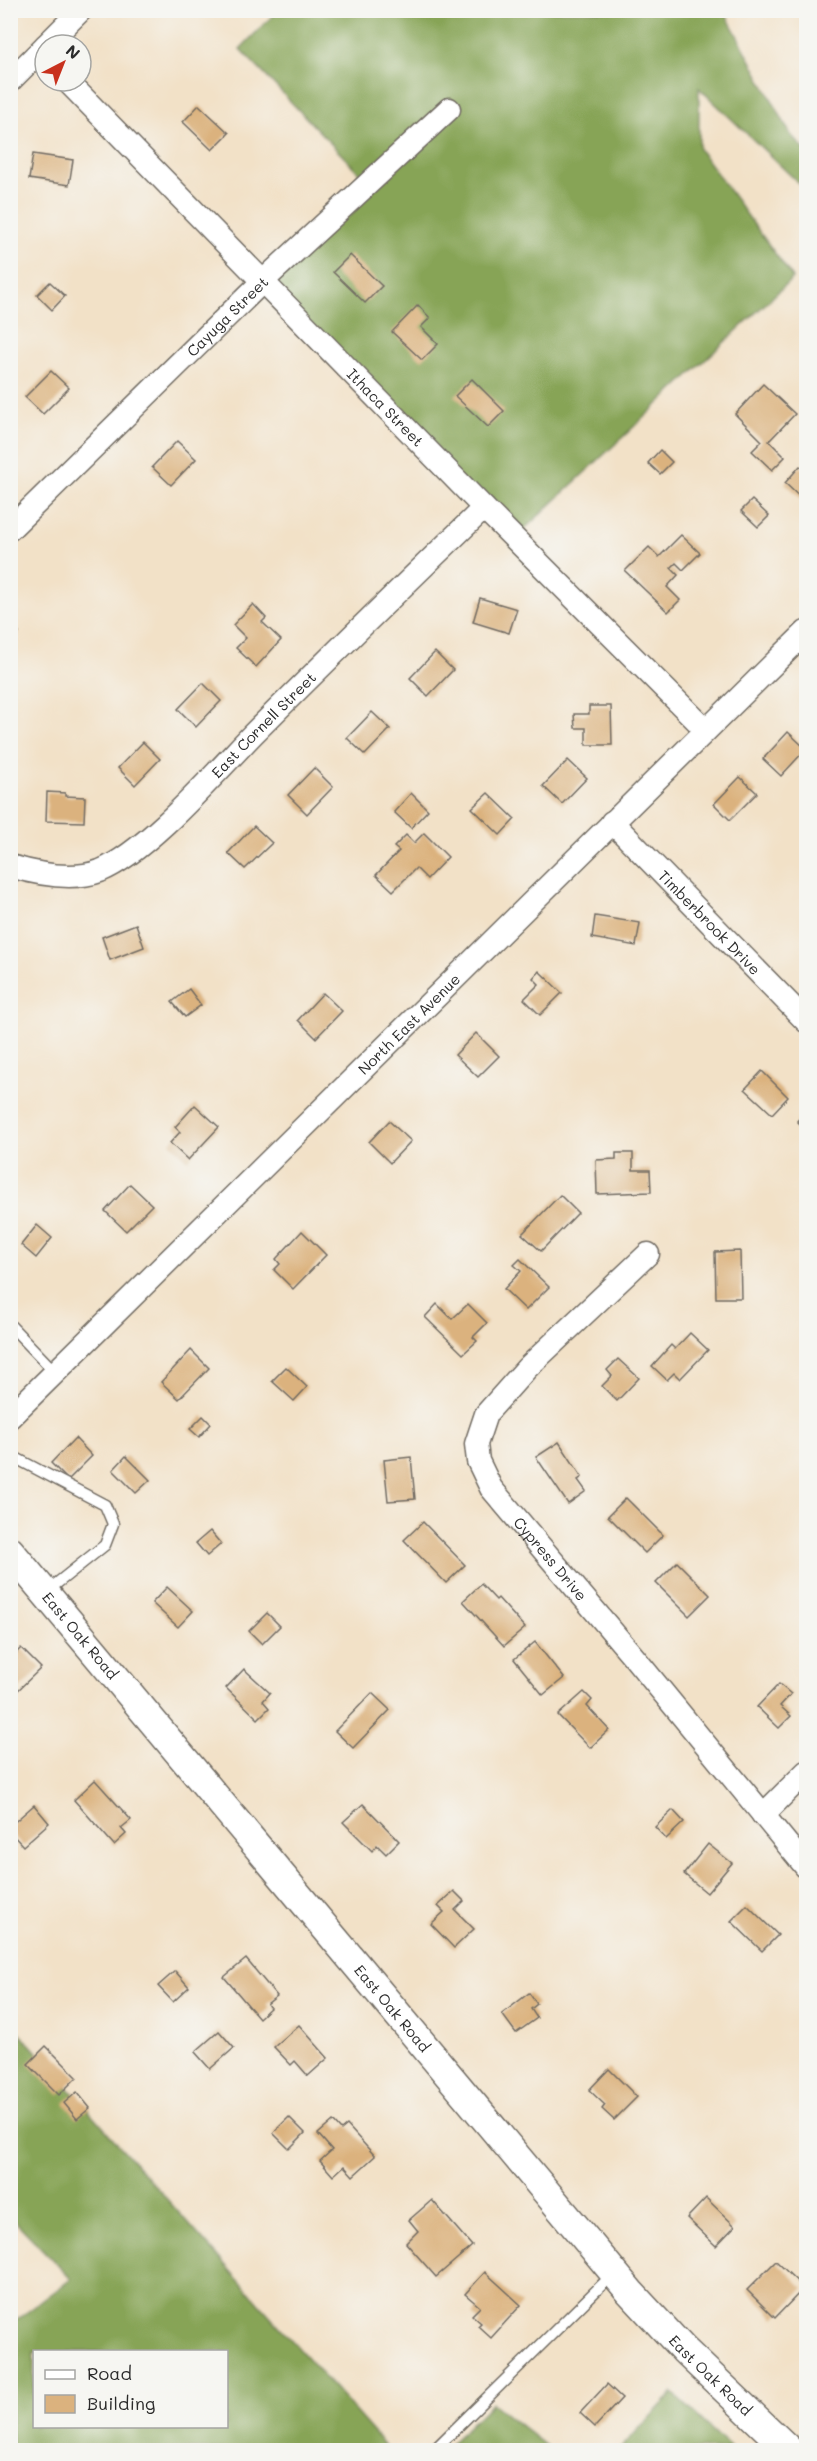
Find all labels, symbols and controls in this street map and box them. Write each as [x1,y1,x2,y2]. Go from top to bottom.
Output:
north arrow [33,33,93,93]
text: N [62,40,85,63]
street label: Cayuga Street [182,272,272,361]
street label: Ithaca Street [343,364,428,451]
street label: East Cornell Street [207,667,320,782]
street label: Timberbrook Drive [654,866,765,979]
street label: North East Avenue [353,969,464,1079]
street label: Cypress Drive [510,1513,592,1605]
street label: East Oak Road [38,1587,123,1683]
street label: East Oak Road [350,1960,435,2056]
street label: East Oak Road [665,2330,757,2420]
legend [33,2350,228,2428]
text: Road [87,2361,132,2385]
text: Building [87,2391,155,2415]

